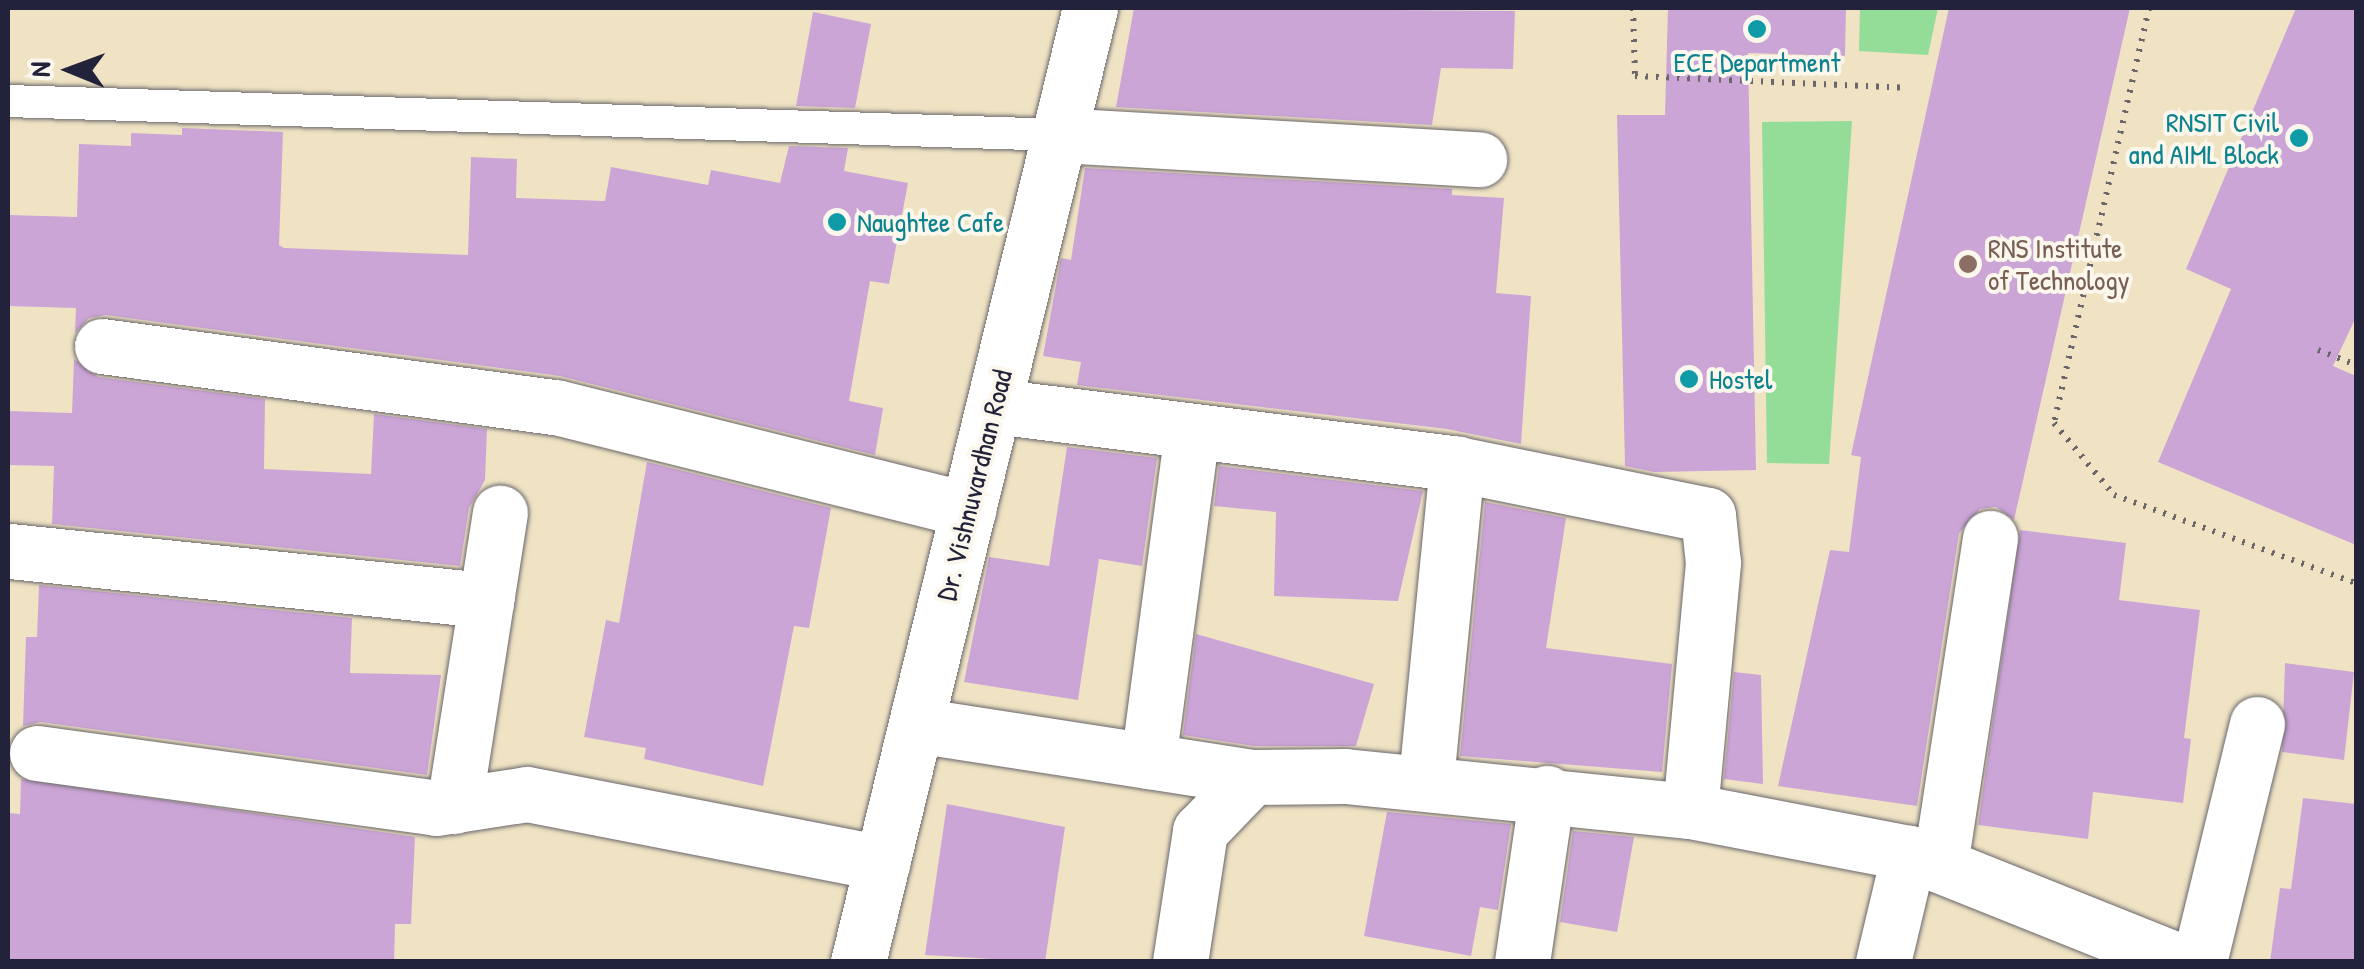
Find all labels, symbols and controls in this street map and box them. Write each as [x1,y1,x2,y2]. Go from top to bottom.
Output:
marker: ECE Department [1746,18,1768,40]
north arrow [20,20,120,120]
place label: ECE Department [1674,45,1840,79]
text: N [21,62,59,77]
place label: RNSIT Civil and AIML Block [2129,105,2279,171]
marker: RNSIT Civil and AIML Block [2288,127,2310,149]
place label: Naughtee Cafe [857,205,1004,239]
marker: Naughtee Cafe [826,211,848,233]
place label: RNS Institute of Technology [1988,231,2130,297]
marker: RNS Institute of Technology [1957,253,1979,275]
place label: Hostel [1709,362,1772,396]
street label: Dr. Vishnuvardhan Road [929,366,1019,604]
marker: Hostel [1678,368,1700,390]

